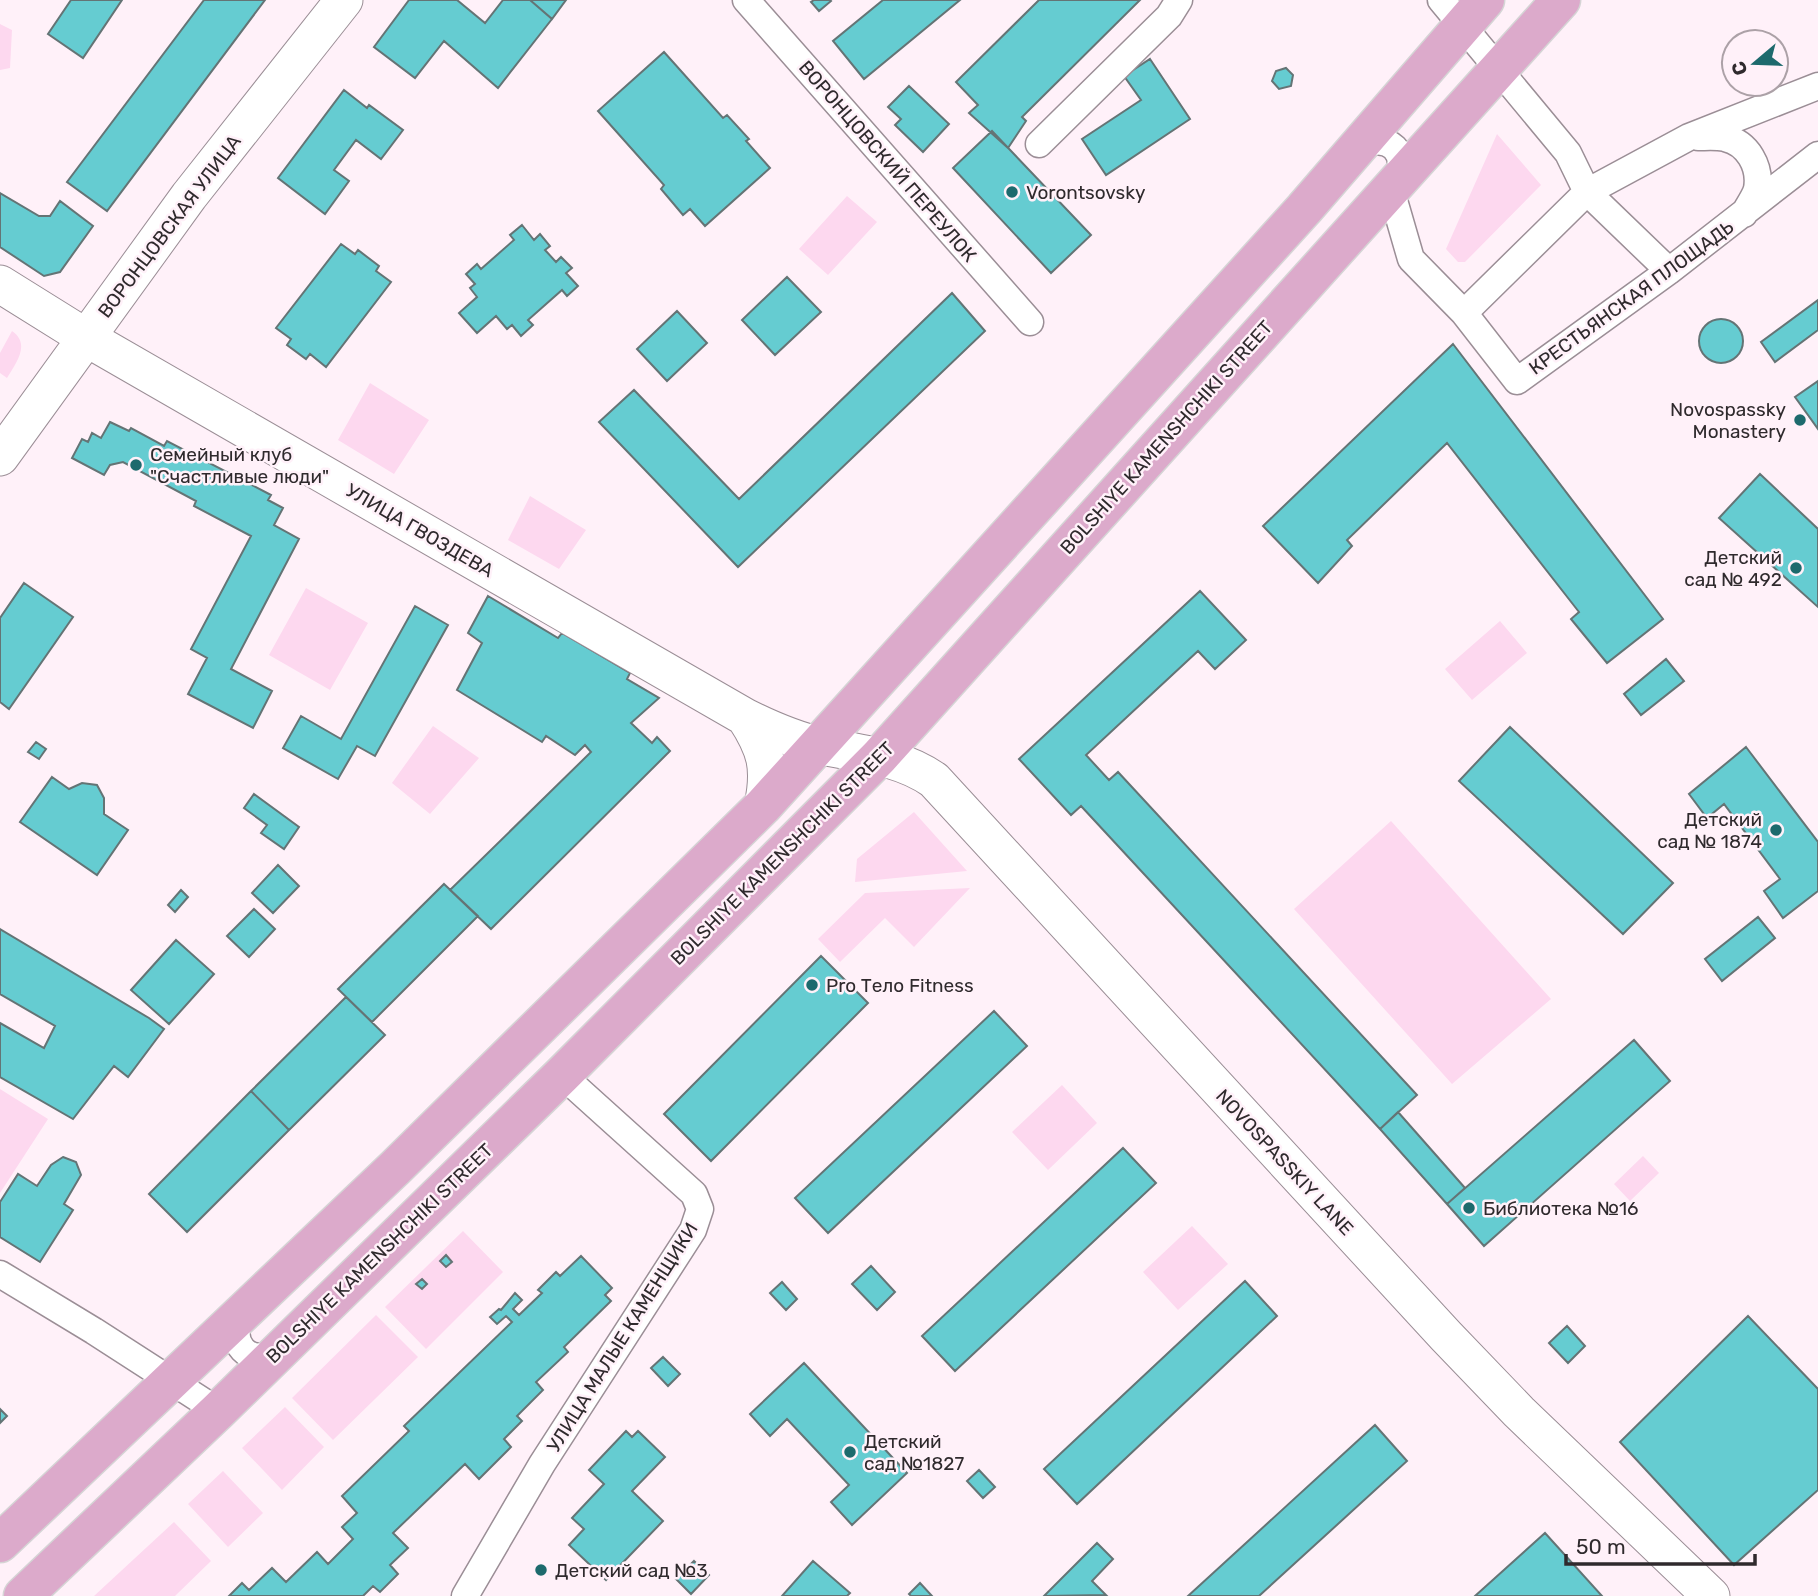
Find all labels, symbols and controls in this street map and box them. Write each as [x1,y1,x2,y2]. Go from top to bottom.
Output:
north arrow [1720,28,1790,98]
street label: ВОРОНЦОВСКИЙ ПЕРЕУЛОК [794,56,981,267]
text: С [1726,58,1752,78]
street label: ВОРОНЦОВСКАЯ УЛИЦА [93,130,246,322]
place label: Vorontsovsky [1026,181,1146,204]
marker: Vorontsovsky [1004,184,1020,200]
street label: КРЕСТЬЯНСКАЯ ПЛОЩАДЬ [1524,215,1738,380]
street label: BOLSHIYE KAMENSHCHIKI STREET [1055,316,1277,559]
place label: Novospassky Monastery [1670,398,1786,443]
marker: Novospassky Monastery [1792,412,1808,428]
place label: Семейный клуб "Счастливые люди" [150,443,329,488]
marker: Семейный клуб "Счастливые люди" [128,457,144,473]
street label: УЛИЦА ГВОЗДЕВА [342,479,498,582]
place label: Детский сад № 492 [1684,546,1782,591]
marker: Детский сад № 492 [1788,560,1804,576]
street label: BOLSHIYE KAMENSHCHIKI STREET [666,737,899,970]
place label: Детский сад № 1874 [1657,808,1762,853]
marker: Детский сад № 1874 [1768,822,1784,838]
place label: Pro Тело Fitness [826,974,974,997]
marker: Pro Тело Fitness [804,977,820,993]
street label: NOVOSPASSKIY LANE [1211,1085,1358,1240]
street label: BOLSHIYE KAMENSHCHIKI STREET [261,1139,498,1368]
place label: Библиотека №16 [1483,1197,1639,1220]
marker: Библиотека №16 [1461,1200,1477,1216]
street label: УЛИЦА МАЛЫЕ КАМЕНЩИКИ [542,1218,703,1456]
place label: Детский сад №1827 [864,1430,964,1475]
marker: Детский сад №1827 [842,1444,858,1460]
scale bar [1566,1522,1755,1566]
text: 50 m [1576,1534,1626,1559]
place label: Детский сад №3 [555,1559,708,1582]
marker: Детский сад №3 [533,1562,549,1578]

